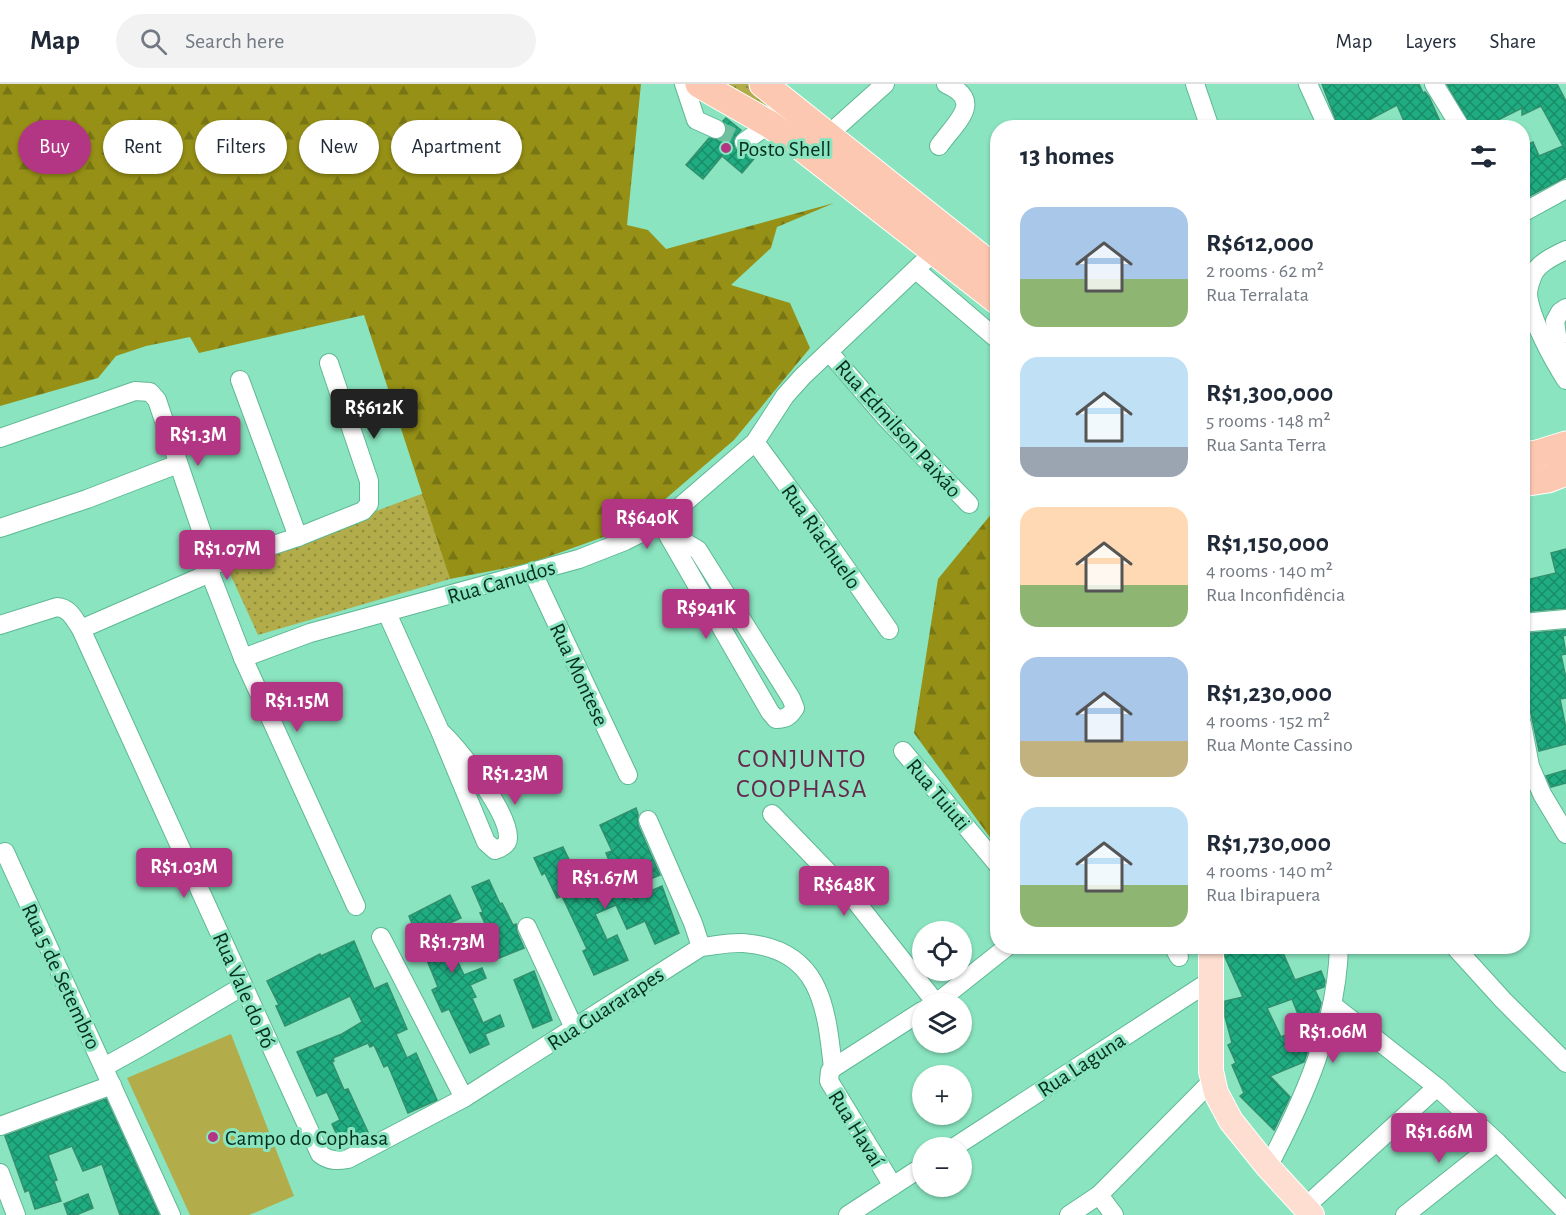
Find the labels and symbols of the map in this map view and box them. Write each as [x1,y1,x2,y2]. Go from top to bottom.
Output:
place label: Posto Shell [738,138,831,160]
marker: Posto Shell [719,141,733,155]
street label: Rua Edmilson Paixão [831,356,966,502]
pin: R$612K [325,389,423,440]
pin: R$1.3M [149,416,247,467]
street label: Rua Riachuelo [777,480,865,593]
pin: R$640K [598,499,696,550]
pin: R$1.07M [172,530,282,581]
street label: Rua Canudos [445,556,558,608]
pin: R$941K [657,589,755,640]
street label: Rua Montese [546,620,612,729]
pin: R$1.15M [242,682,352,733]
district label: CONJUNTO COOPHASA [736,746,868,802]
pin: R$1.23M [460,755,570,806]
street label: Rua Tuiuti [902,755,974,835]
pin: R$1.03M [129,848,239,899]
pin: R$1.67M [550,859,660,910]
pin: R$648K [795,866,893,917]
street label: Rua 5 de Setembro [18,900,105,1053]
pin: R$1.73M [397,923,507,974]
street label: Rua Vale do Pó [209,929,279,1052]
street label: Rua Guararapes [543,963,668,1055]
pin: R$1.06M [1278,1013,1388,1064]
street label: Rua Laguna [1034,1029,1129,1101]
street label: Rua Havaí [824,1086,889,1171]
pin: R$1.66M [1384,1113,1494,1164]
place label: Campo do Cophasa [225,1127,388,1149]
marker: Campo do Cophasa [206,1130,220,1144]

